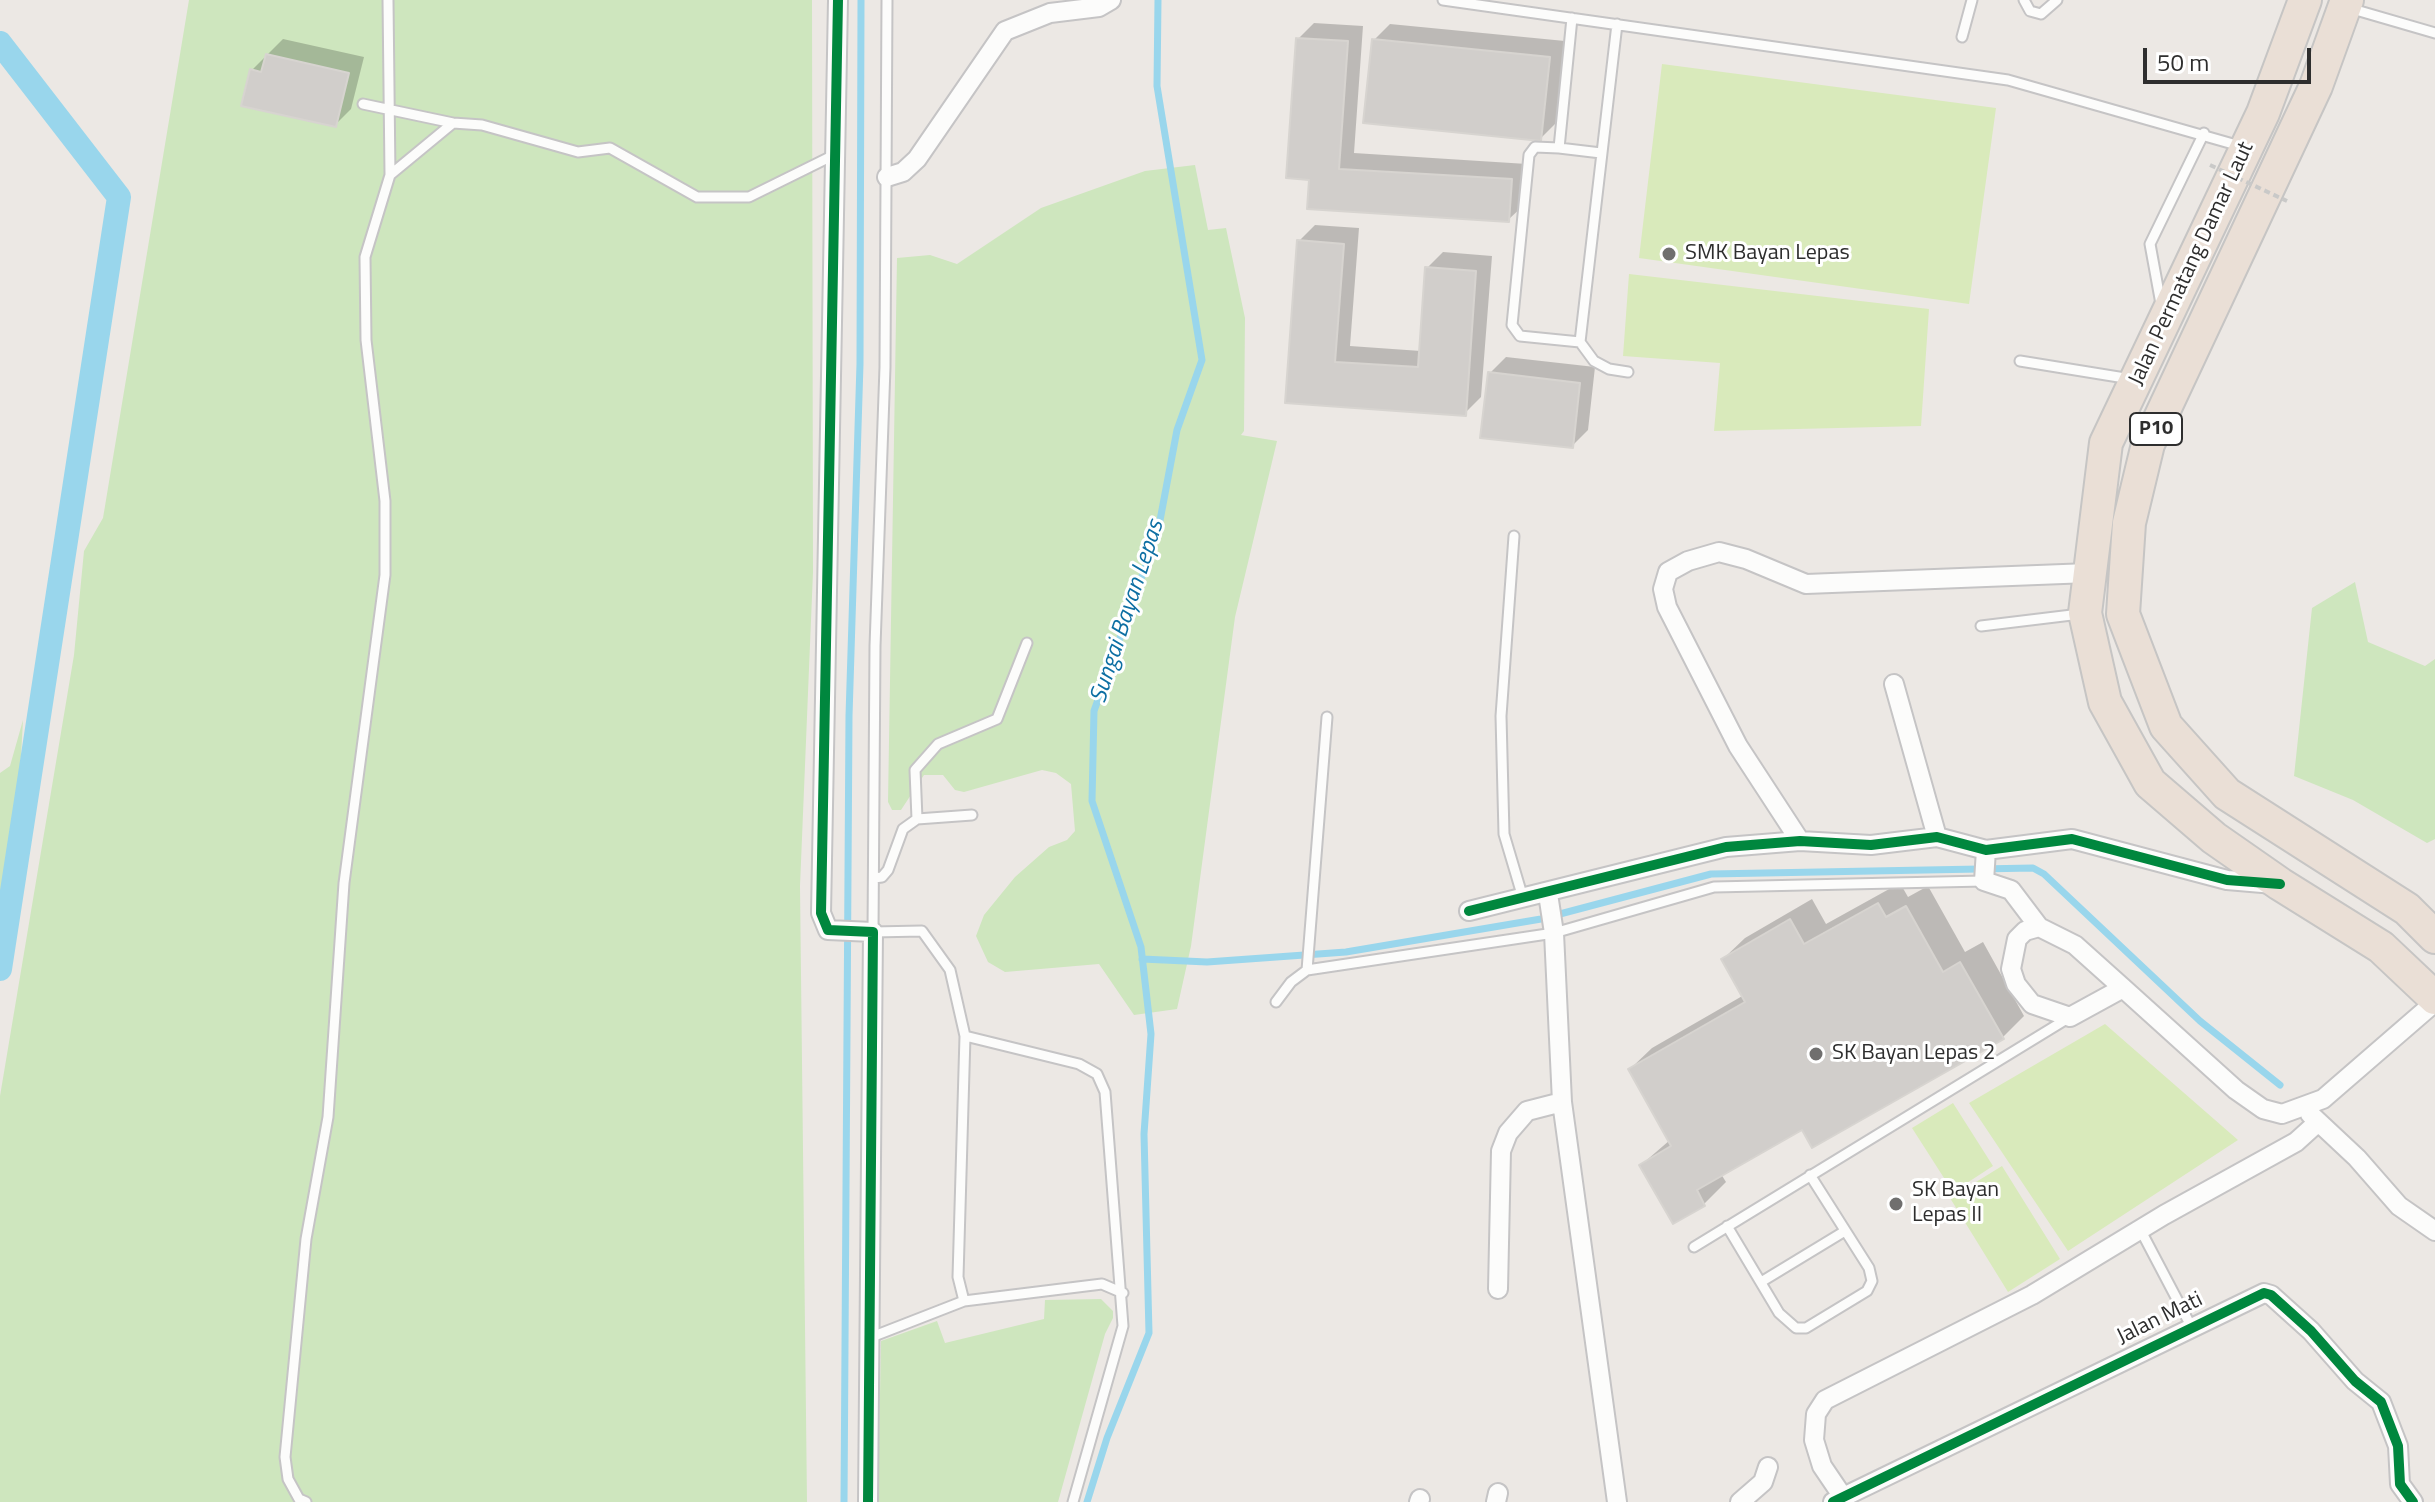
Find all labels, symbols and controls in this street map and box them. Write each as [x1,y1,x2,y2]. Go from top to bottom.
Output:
scale bar [2147,32,2315,82]
text: 50 m [2157,44,2209,80]
street label: Jalan Permatang Damar Laut [2124,138,2260,390]
place label: SMK Bayan Lepas [1685,241,1850,267]
marker: SMK Bayan Lepas [1660,245,1678,263]
road number: P10 [2130,413,2182,445]
water label: Sungai Bayan Lepas [1085,517,1171,707]
place label: SK Bayan Lepas 2 [1832,1041,1995,1067]
marker: SK Bayan Lepas 2 [1807,1045,1825,1063]
place label: SK Bayan Lepas II [1912,1178,1999,1230]
marker: SK Bayan Lepas II [1887,1195,1905,1213]
street label: Jalan Mati [2113,1287,2207,1351]

